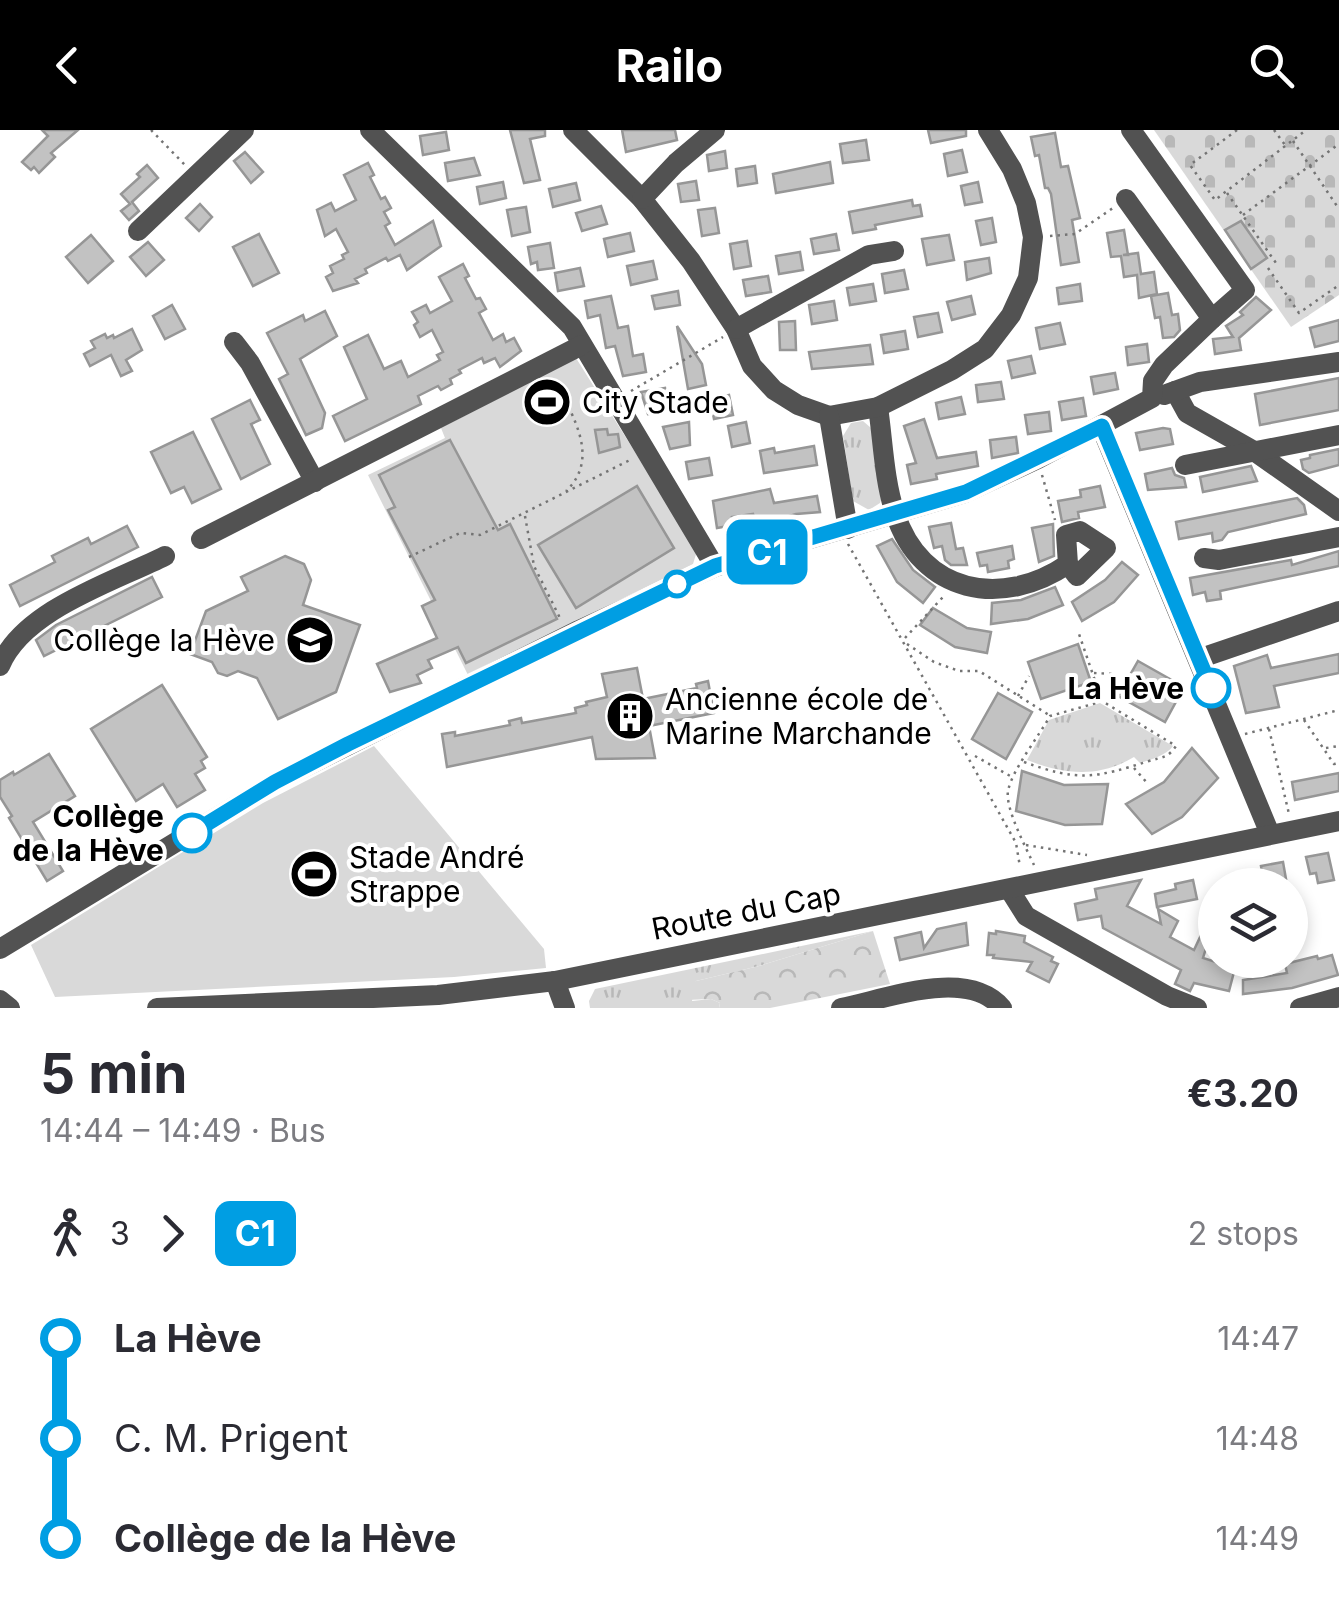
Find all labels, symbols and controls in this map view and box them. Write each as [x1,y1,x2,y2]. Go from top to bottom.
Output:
icon: back [40,38,95,93]
text: Railo [616,38,723,93]
icon: search [1244,38,1299,93]
sports icon: City Stade [521,376,573,428]
place label: City Stade [582,384,729,420]
line badge: C1 [722,520,812,584]
text: C1 [747,531,787,573]
unlabelled marker [664,571,690,597]
school or university icon: Collège la Hève [284,614,336,666]
place label: Collège la Hève [53,622,275,658]
marker: La Hève [1192,669,1230,707]
place label: La Hève [1067,670,1184,706]
place label: Ancienne école de Marine Marchande [665,681,932,751]
building icon: Ancienne école de Marine Marchande [604,690,656,742]
place label: Collège de la Hève [12,798,164,868]
marker: Collège de la Hève [173,814,211,852]
place label: Stade André Strappe [349,839,524,909]
sports icon: Stade André Strappe [288,848,340,900]
map controls [1198,868,1308,978]
button: layers [1198,868,1308,978]
street label: Route du Cap [648,875,844,947]
text: 5 min [40,1040,188,1106]
text: €3.20 [1187,1070,1299,1116]
text: 14:44 – 14:49 · Bus [40,1111,326,1150]
icon: walk [40,1206,95,1261]
icon: forward [145,1206,200,1261]
text: C1 [235,1212,276,1254]
text: 3 [110,1214,130,1253]
text: 2 stops [1188,1214,1299,1253]
text: La Hève [114,1315,262,1361]
text: 14:47 [1217,1319,1299,1358]
text: C. M. Prigent [114,1415,348,1461]
text: 14:48 [1216,1419,1299,1458]
text: Collège de la Hève [114,1515,456,1561]
text: 14:49 [1216,1519,1299,1558]

